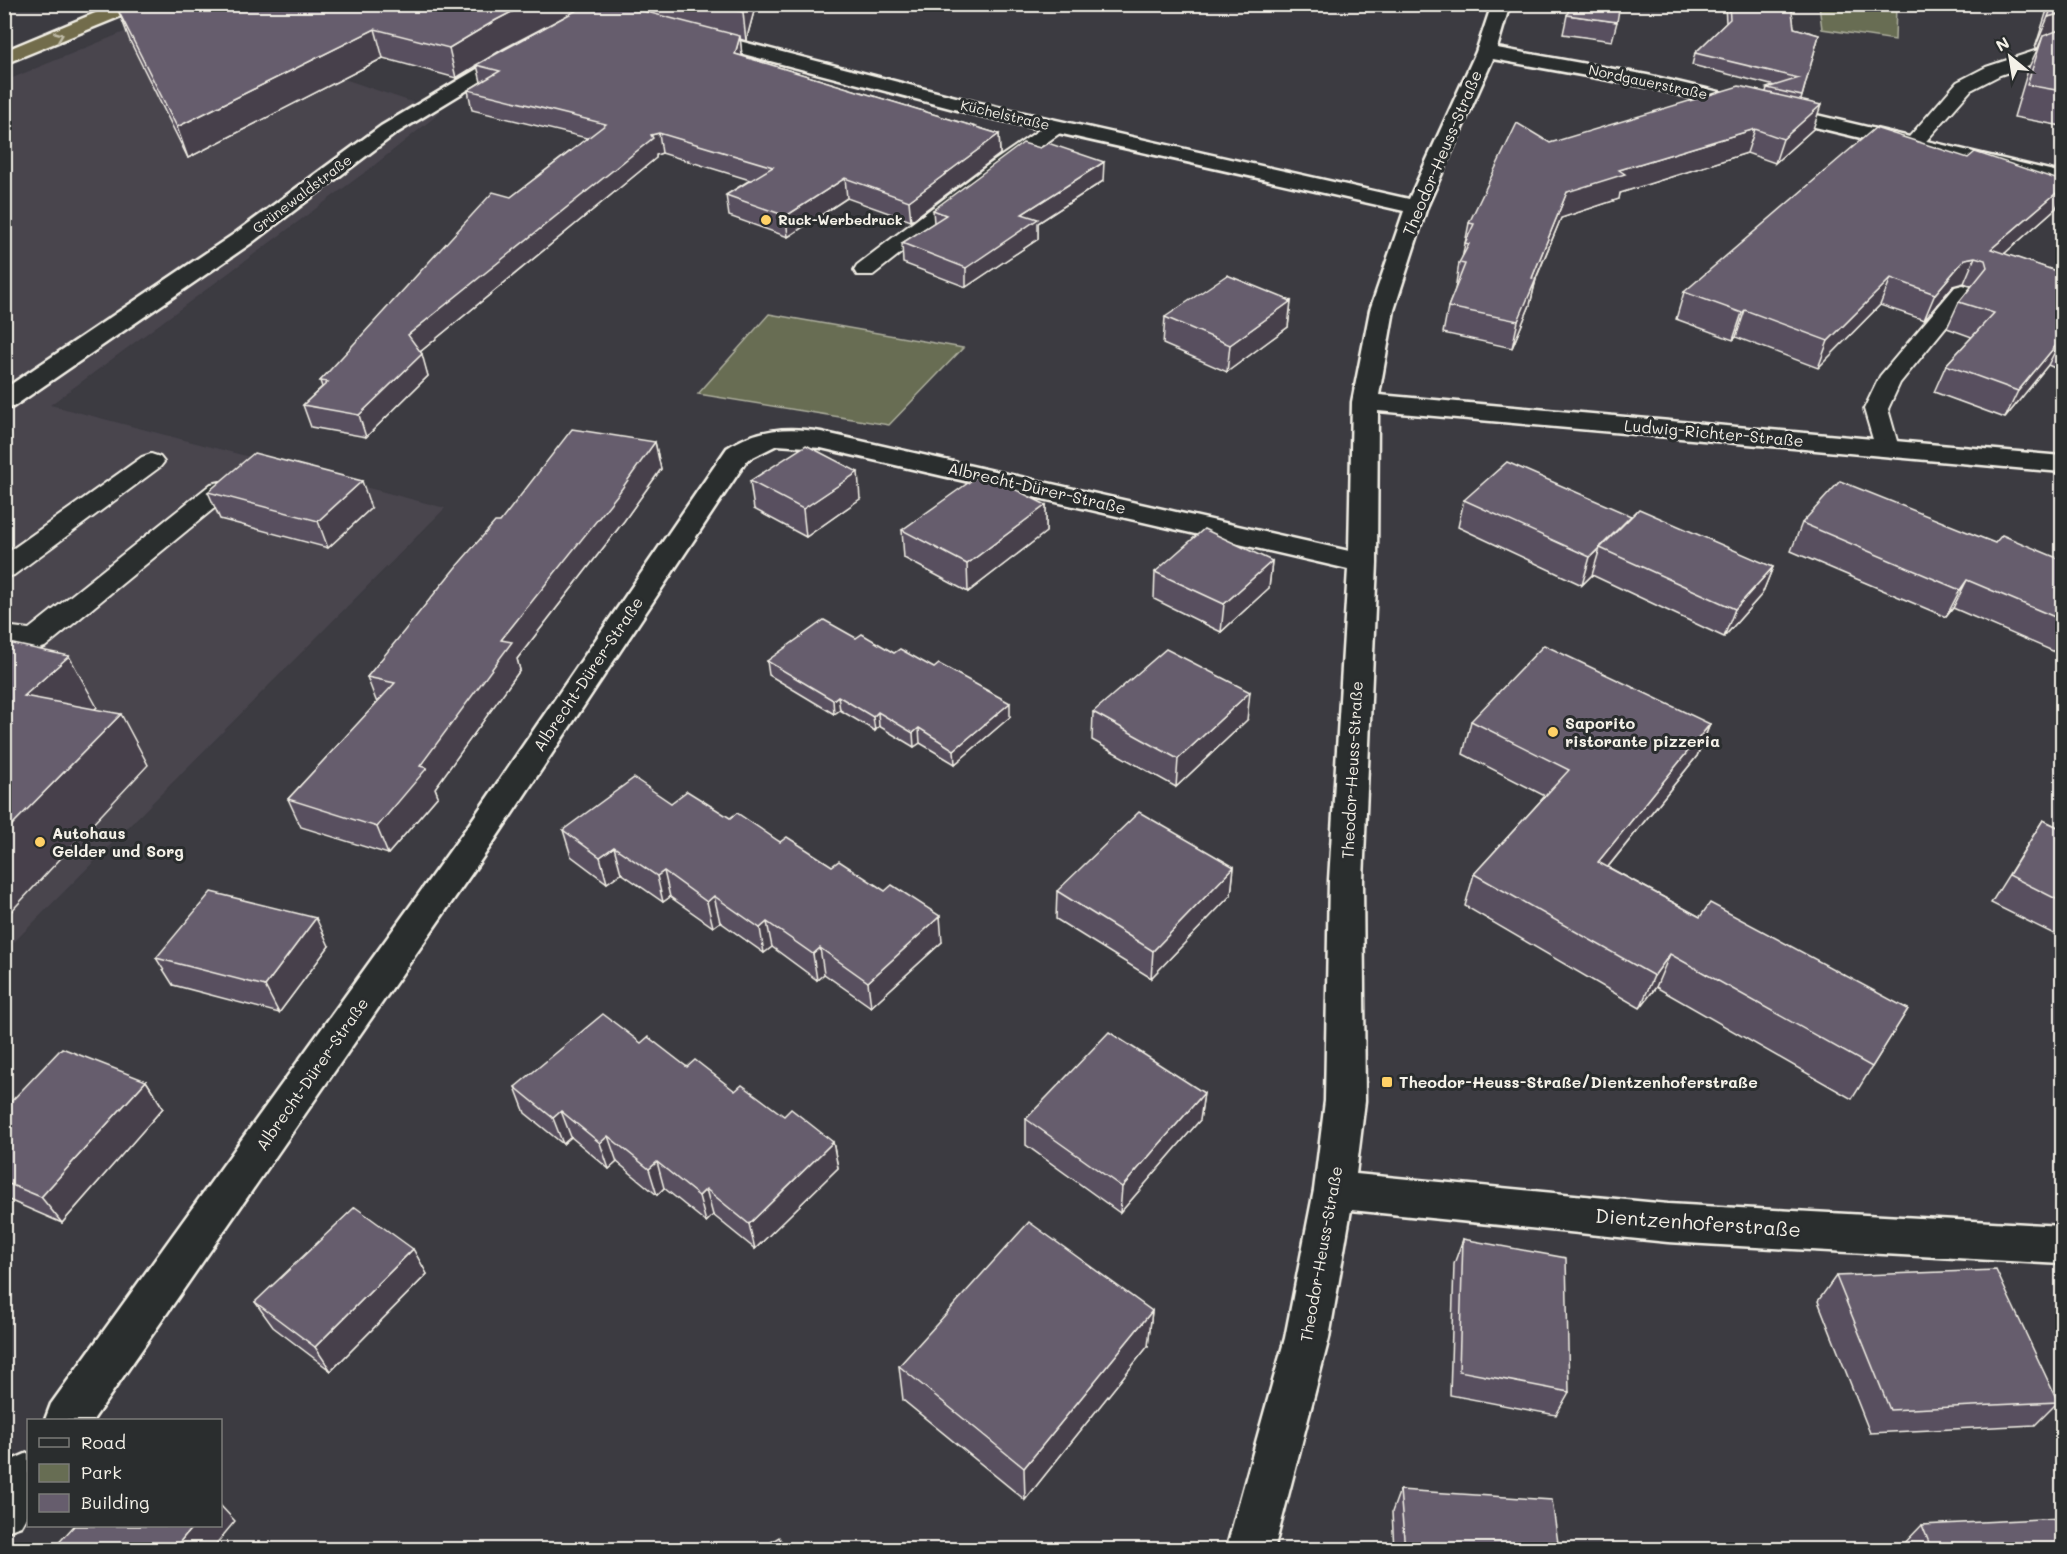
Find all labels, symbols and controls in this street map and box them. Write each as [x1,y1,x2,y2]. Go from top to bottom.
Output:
north arrow [1980,27,2040,87]
one-way arrow [52,31,63,43]
text: N [1992,31,2013,56]
street label: Nordgauerstraße [1587,60,1709,103]
street label: Theodor-Heuss-Straße [1397,67,1486,239]
street label: Küchelstraße [959,95,1051,134]
street label: Grünewaldstraße [248,150,355,237]
place label: Ruck-Werbedruck [778,210,902,229]
marker: Ruck-Werbedruck [759,213,773,227]
street label: Ludwig-Richter-Straße [1623,414,1805,451]
street label: Albrecht-Dürer-Straße [946,457,1128,518]
street label: Albrecht-Dürer-Straße [528,592,647,755]
street label: Theodor-Heuss-Straße [1336,680,1367,860]
place label: Saporito ristorante pizzeria [1565,712,1720,751]
marker: Saporito ristorante pizzeria [1546,725,1560,739]
place label: Autohaus Gelder und Sorg [52,822,184,861]
marker: Autohaus Gelder und Sorg [33,835,47,849]
street label: Albrecht-Dürer-Straße [251,993,372,1154]
place label: Theodor-Heuss-Straße/Dientzenhoferstraße [1399,1071,1758,1092]
marker: Theodor-Heuss-Straße/Dientzenhoferstraße [1380,1075,1394,1089]
street label: Theodor-Heuss-Straße [1295,1164,1346,1343]
street label: Dientzenhoferstraße [1594,1202,1802,1242]
legend [27,1419,222,1527]
text: Road [81,1430,126,1454]
text: Park [81,1460,122,1484]
text: Building [81,1490,149,1514]

